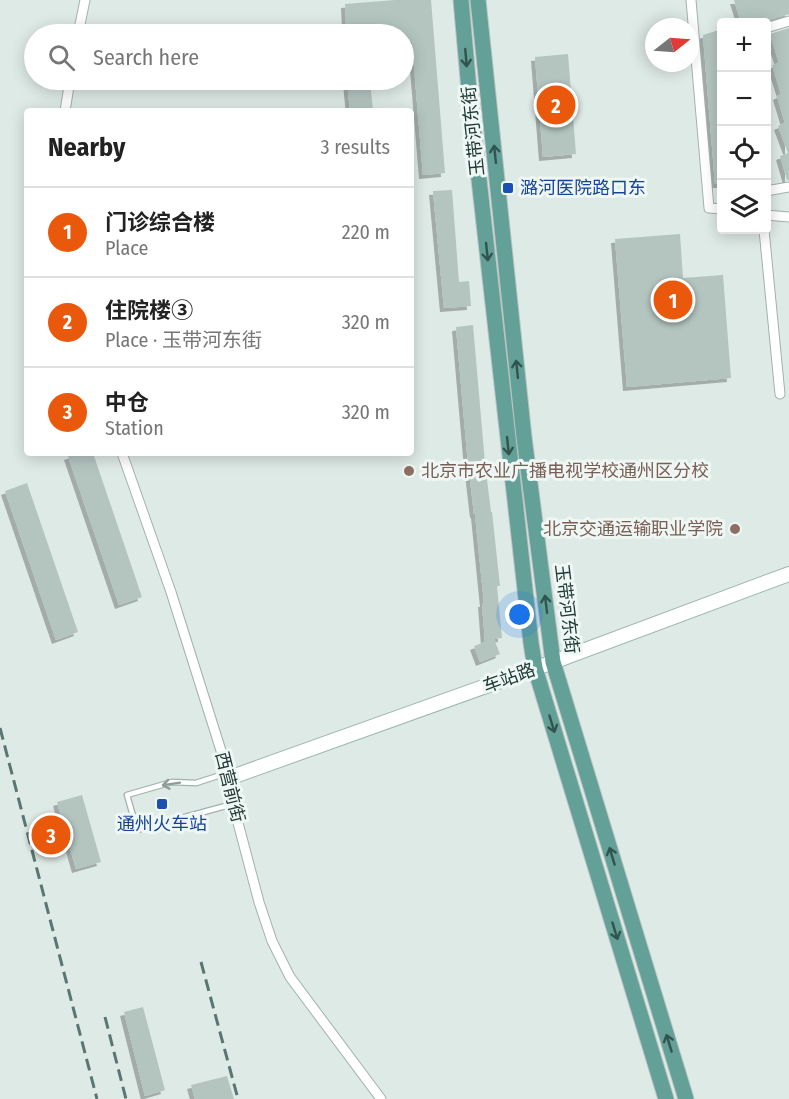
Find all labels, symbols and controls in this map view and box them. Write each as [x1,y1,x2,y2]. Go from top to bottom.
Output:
north arrow [645,18,699,72]
map controls [717,18,771,234]
button: + [717,18,771,72]
search box [24,24,414,90]
icon: search [45,41,78,74]
text: Search here [93,44,199,71]
one-way arrow [461,48,472,68]
button: − [717,72,771,126]
pin: 2 [536,82,576,128]
street label: 玉带河东街 [457,85,489,177]
button: locate [717,126,771,180]
text: Nearby [48,132,125,163]
text: 3 results [321,135,390,159]
one-way arrow [489,145,500,164]
place label: 潞河医院路口东 [520,177,646,199]
button: layers [717,180,771,234]
marker: 潞河医院路口东 [501,181,515,195]
text: 门诊综合楼 [105,209,215,236]
text: 1 [63,220,72,244]
text: 220 m [342,220,390,244]
text: Place [105,236,148,260]
one-way arrow [482,242,493,262]
pin: 1 [654,278,692,322]
text: 住院楼③ [105,297,193,324]
text: 2 [63,310,72,334]
text: 320 m [342,310,390,334]
text: Place · 玉带河东街 [105,328,262,352]
one-way arrow [511,359,522,379]
text: 中仓 [105,389,149,416]
text: 3 [63,400,72,424]
text: 320 m [342,400,390,424]
text: Station [105,416,164,440]
one-way arrow [503,436,514,455]
place label: 北京市农业广播电视学校通州区分校 [421,460,709,482]
marker: 北京市农业广播电视学校通州区分校 [402,464,416,478]
place label: 北京交通运输职业学院 [543,518,723,540]
marker: 北京交通运输职业学院 [728,522,742,536]
street label: 玉带河东街 [551,563,583,655]
one-way arrow [540,595,551,614]
your location [505,600,534,629]
street label: 车站路 [480,658,538,698]
one-way arrow [547,714,558,733]
street label: 西营前街 [211,749,249,825]
one-way arrow [161,778,181,789]
marker: 通州火车站 [155,797,169,811]
pin: 3 [32,812,70,858]
place label: 通州火车站 [117,813,207,835]
one-way arrow [606,847,617,866]
one-way arrow [610,921,621,940]
one-way arrow [663,1034,674,1053]

